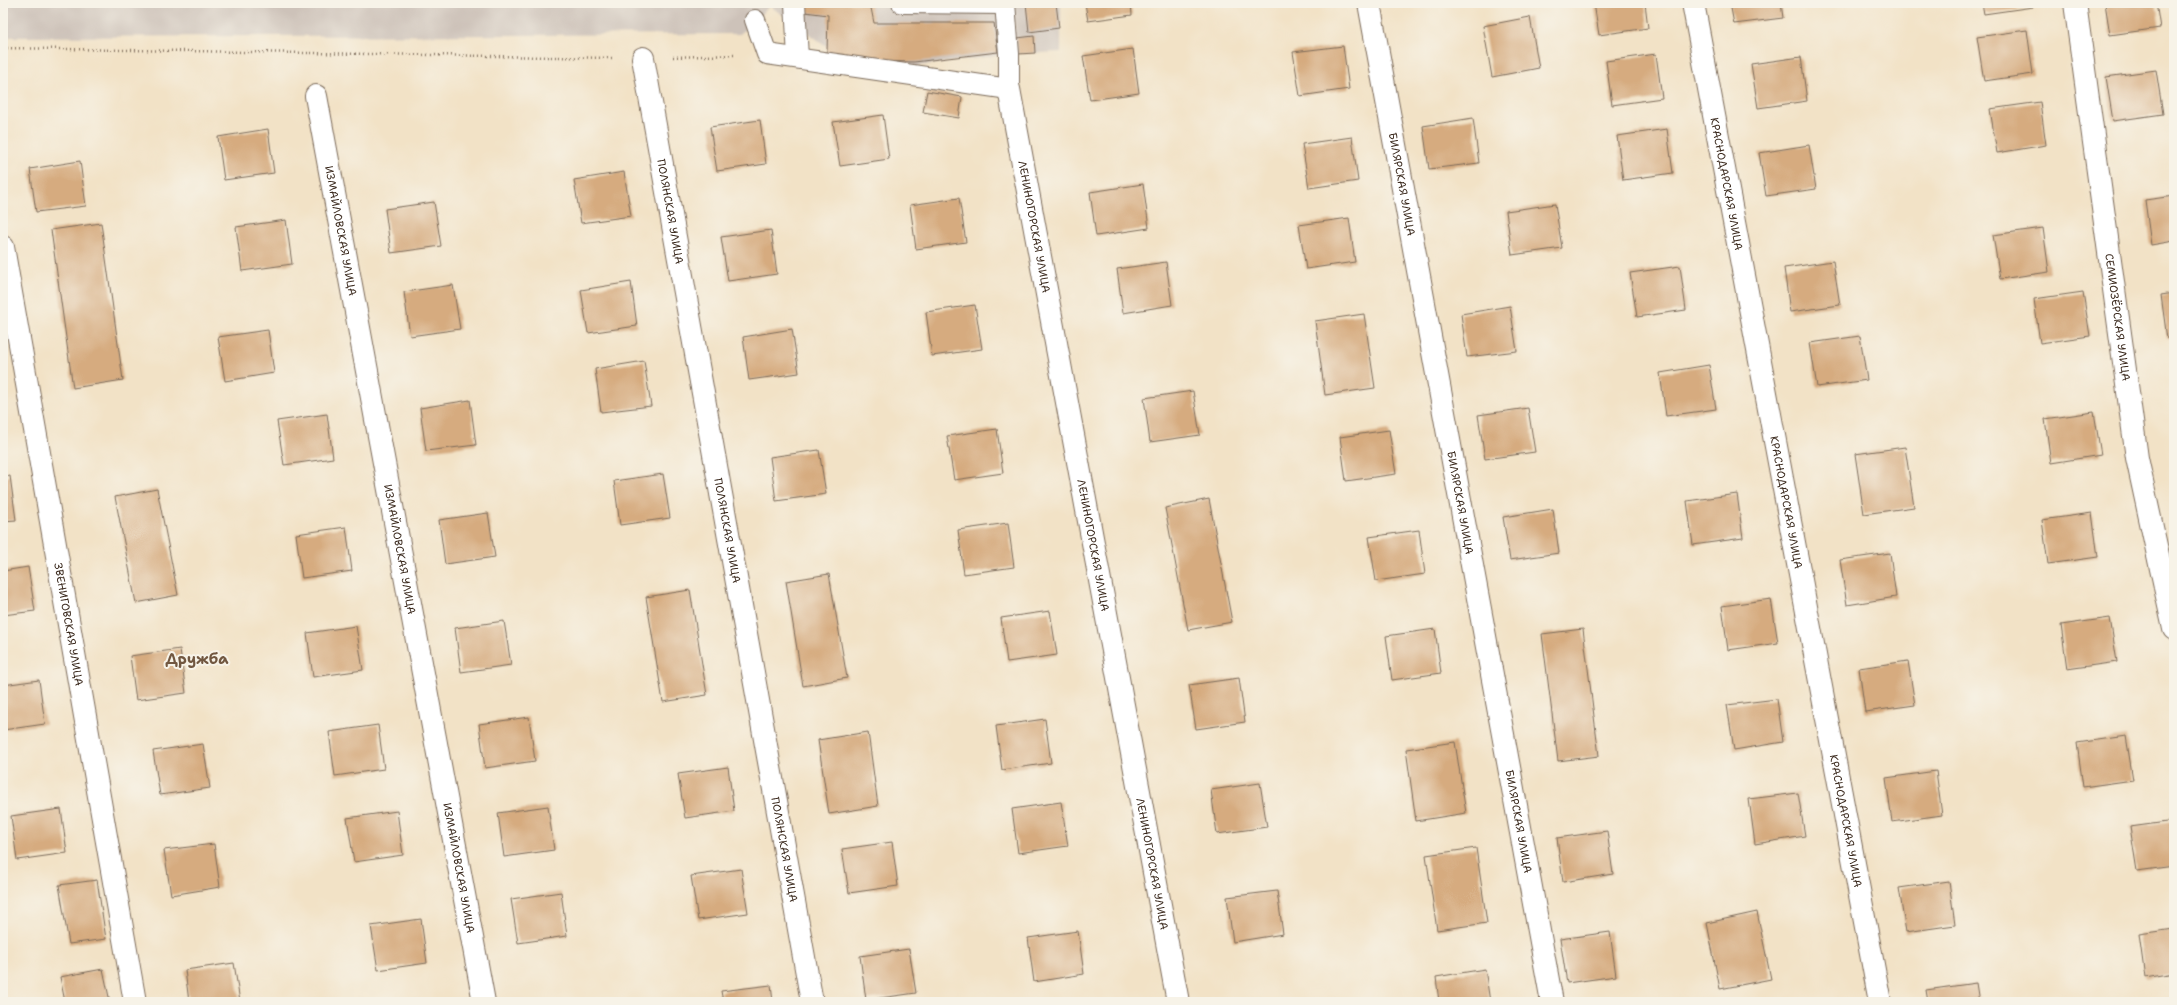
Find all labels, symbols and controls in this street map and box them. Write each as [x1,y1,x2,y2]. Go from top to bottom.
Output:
street label: КРАСНОДАРСКАЯ УЛИЦА [1707,116,1747,251]
street label: БИЛЯРСКАЯ УЛИЦА [1385,131,1419,237]
street label: ПОЛЯНСКАЯ УЛИЦА [654,158,687,265]
street label: ЛЕНИНОГОРСКАЯ УЛИЦА [1015,159,1054,294]
street label: ИЗМАЙЛОВСКАЯ УЛИЦА [322,164,360,297]
street label: СЕМИОЗЁРСКАЯ УЛИЦА [2102,252,2134,382]
street label: КРАСНОДАРСКАЯ УЛИЦА [1767,435,1806,570]
street label: БИЛЯРСКАЯ УЛИЦА [1444,450,1477,556]
street label: ПОЛЯНСКАЯ УЛИЦА [711,477,744,584]
street label: ЛЕНИНОГОРСКАЯ УЛИЦА [1074,478,1113,612]
street label: ИЗМАЙЛОВСКАЯ УЛИЦА [381,483,419,616]
street label: ЗВЕНИГОВСКАЯ УЛИЦА [51,562,87,687]
district label: Дружба [165,649,229,669]
street label: КРАСНОДАРСКАЯ УЛИЦА [1826,753,1866,888]
street label: БИЛЯРСКАЯ УЛИЦА [1502,768,1536,874]
street label: ПОЛЯНСКАЯ УЛИЦА [768,796,801,903]
street label: ЛЕНИНОГОРСКАЯ УЛИЦА [1133,797,1172,931]
street label: ИЗМАЙЛОВСКАЯ УЛИЦА [440,801,479,934]

